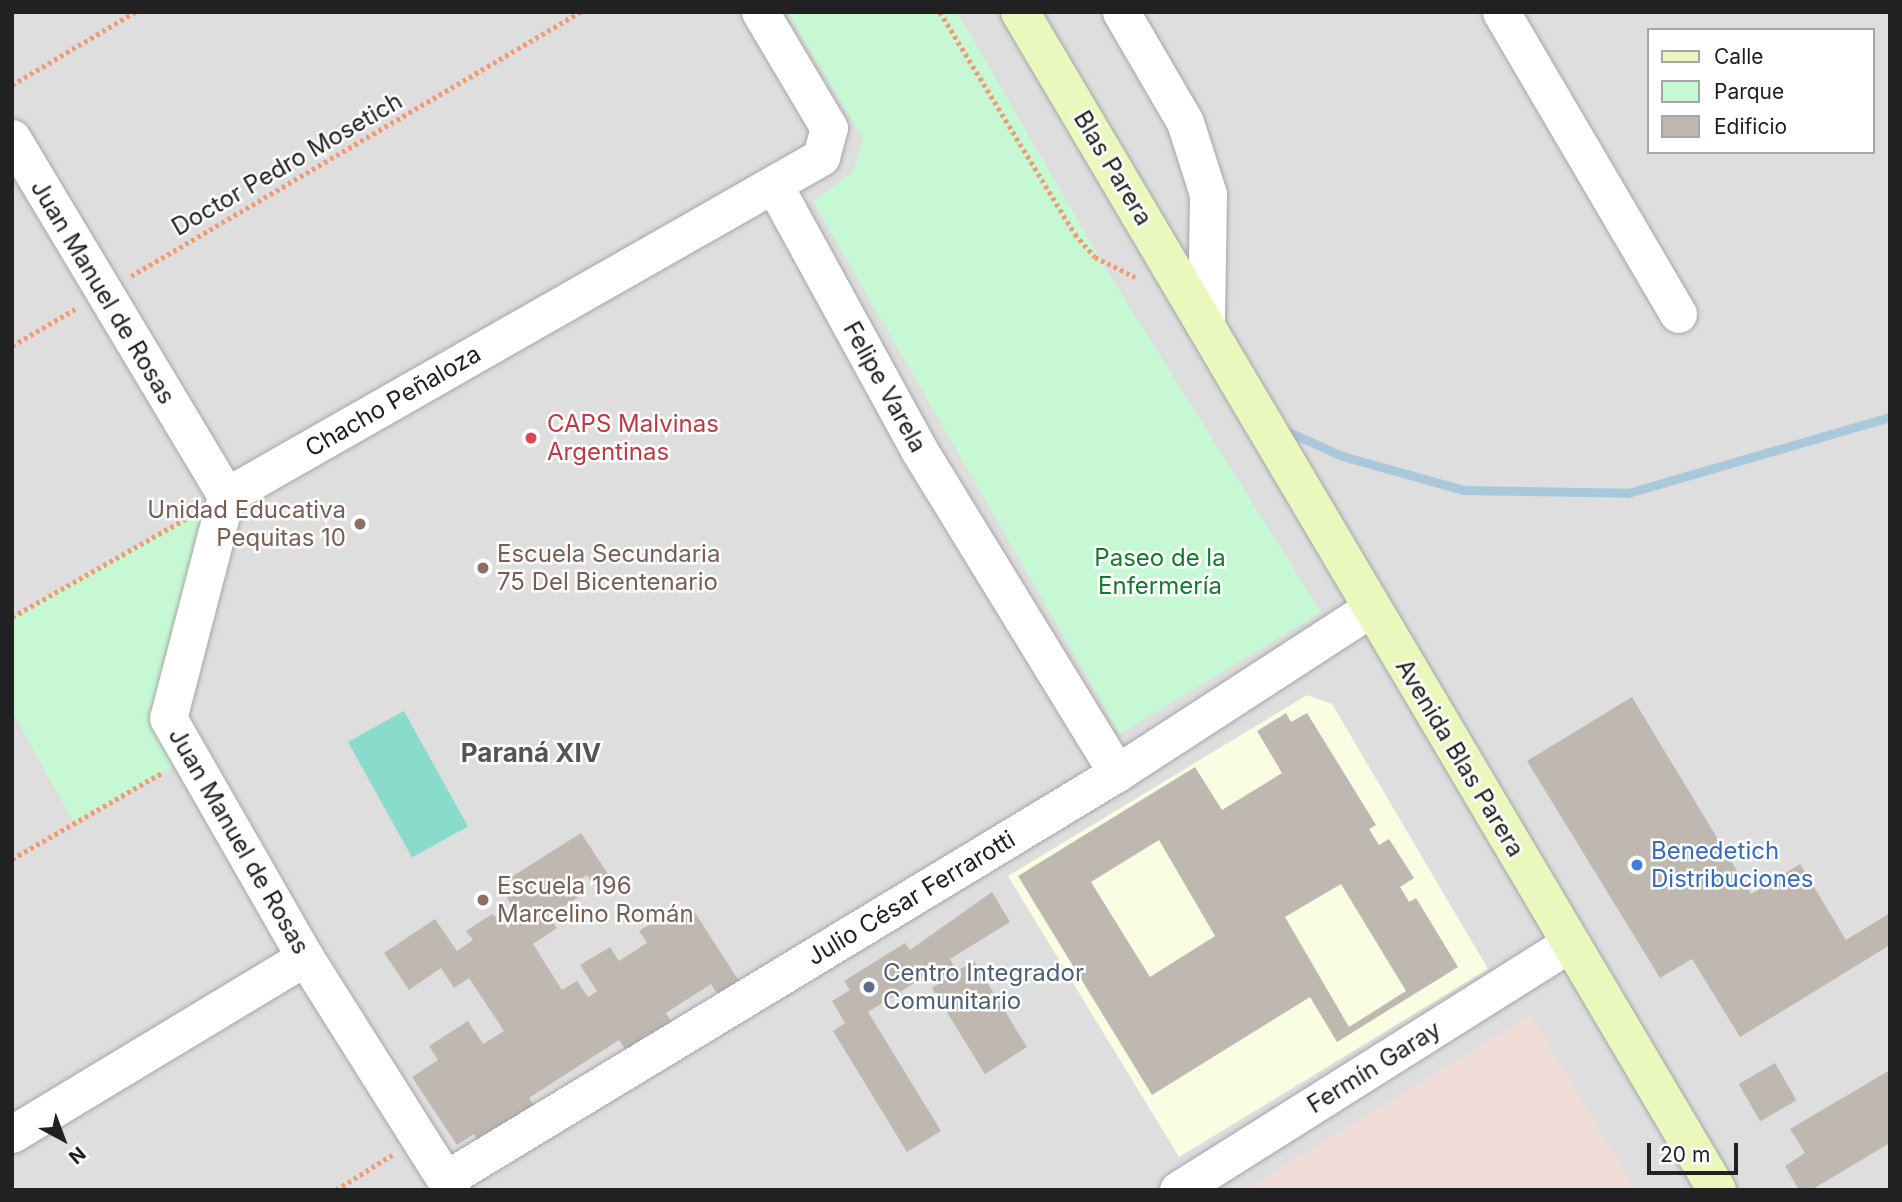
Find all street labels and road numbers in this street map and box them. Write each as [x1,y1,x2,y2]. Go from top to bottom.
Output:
street label: Doctor Pedro Mosetich [167,86,407,242]
street label: Blas Parera [1068,106,1158,230]
street label: Juan Manuel de Rosas [25,175,181,409]
street label: Felipe Varela [837,317,933,457]
street label: Chacho Peñaloza [300,339,486,463]
street label: Avenida Blas Parera [1390,654,1530,862]
street label: Juan Manuel de Rosas [163,723,315,959]
street label: Julio César Ferrarotti [802,825,1020,971]
street label: Fermín Garay [1302,1015,1446,1119]

